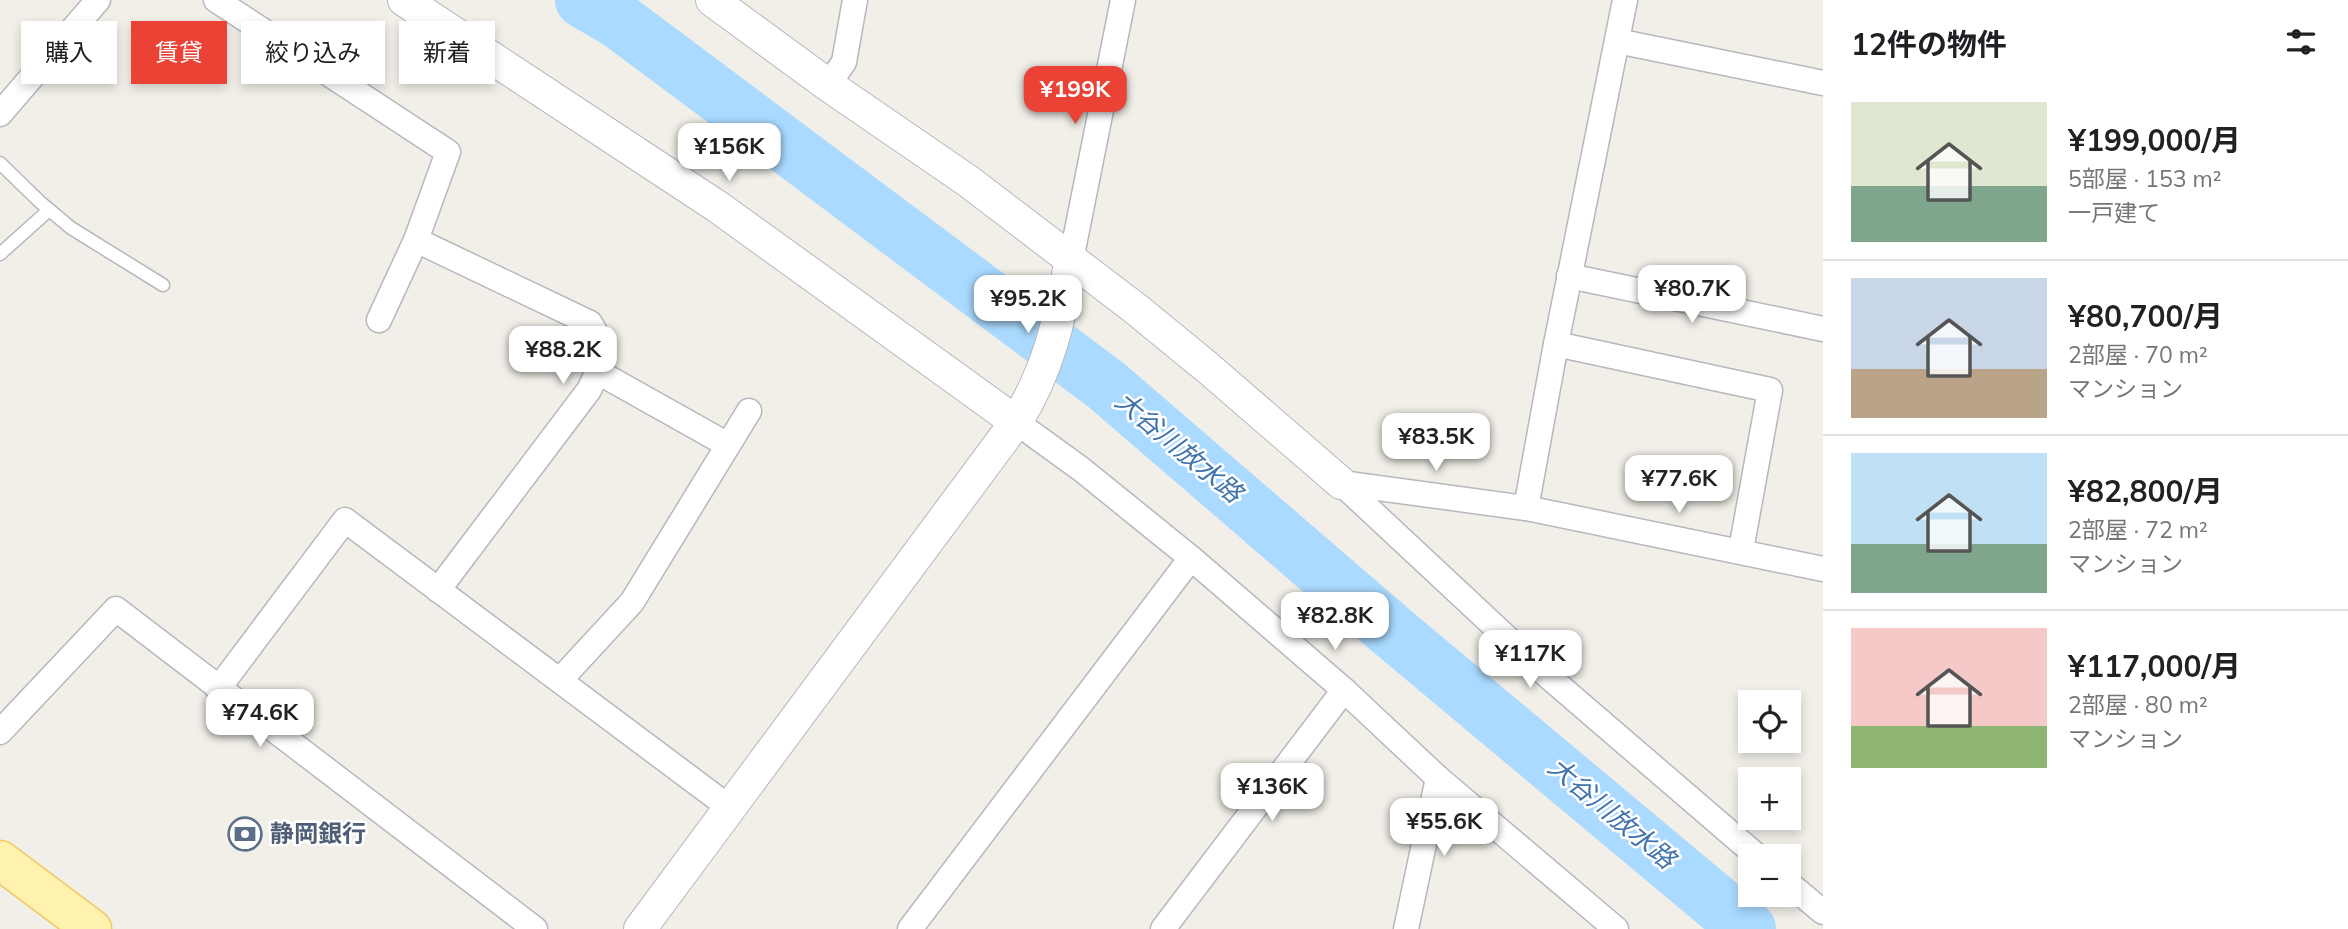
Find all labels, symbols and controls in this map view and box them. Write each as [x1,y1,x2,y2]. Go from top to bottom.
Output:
chip: 購入 [21,21,117,84]
chip: 賃貸 [131,21,227,84]
chip: 絞り込み [241,21,385,84]
chip: 新着 [399,21,495,84]
icon: filters [2282,23,2320,61]
text: 12件の物件 [1851,25,2007,63]
pin: ¥199K [1026,66,1124,126]
text: ¥199K [1040,74,1110,103]
text: ¥199,000/月 [2068,121,2241,159]
pin: ¥156K [680,124,778,183]
icon: home [1907,130,1991,214]
text: ¥156K [694,131,764,160]
text: 5部屋 · 153 m² [2068,164,2221,193]
text: 一戸建て [2068,198,2160,227]
pin: ¥80.7K [1635,266,1749,325]
text: ¥80.7K [1654,273,1730,302]
pin: ¥95.2K [971,276,1085,335]
text: ¥95.2K [990,283,1066,312]
text: ¥80,700/月 [2068,297,2223,335]
icon: home [1907,306,1991,390]
pin: ¥88.2K [506,326,620,386]
text: ¥88.2K [525,334,601,363]
text: 2部屋 · 70 m² [2068,340,2208,369]
text: マンション [2068,374,2183,403]
water label: 大谷川放水路 [1109,384,1251,511]
pin: ¥83.5K [1379,414,1493,473]
text: ¥83.5K [1398,421,1474,450]
pin: ¥77.6K [1622,456,1736,515]
text: ¥77.6K [1641,463,1717,492]
text: ¥82,800/月 [2068,472,2223,510]
icon: home [1907,481,1991,565]
text: 2部屋 · 72 m² [2068,515,2208,544]
text: マンション [2068,549,2183,578]
pin: ¥82.8K [1278,592,1392,652]
text: ¥82.8K [1297,600,1373,629]
pin: ¥117K [1481,630,1579,690]
text: ¥117K [1495,638,1565,667]
text: ¥117,000/月 [2068,647,2241,685]
icon: home [1907,656,1991,740]
pin: ¥74.6K [203,690,317,749]
map controls [1738,690,1801,907]
button: locate [1738,690,1801,753]
text: 2部屋 · 80 m² [2068,690,2208,719]
text: ¥74.6K [222,697,298,726]
text: マンション [2068,724,2183,753]
water label: 大谷川放水路 [1542,750,1684,877]
pin: ¥136K [1223,764,1321,823]
button: + [1738,767,1801,830]
text: ¥136K [1237,771,1307,800]
pin: ¥55.6K [1387,798,1501,858]
text: ¥55.6K [1406,806,1482,835]
bank icon: 静岡銀行 [226,815,264,853]
place label: 静岡銀行 [270,818,366,848]
button: − [1738,844,1801,907]

